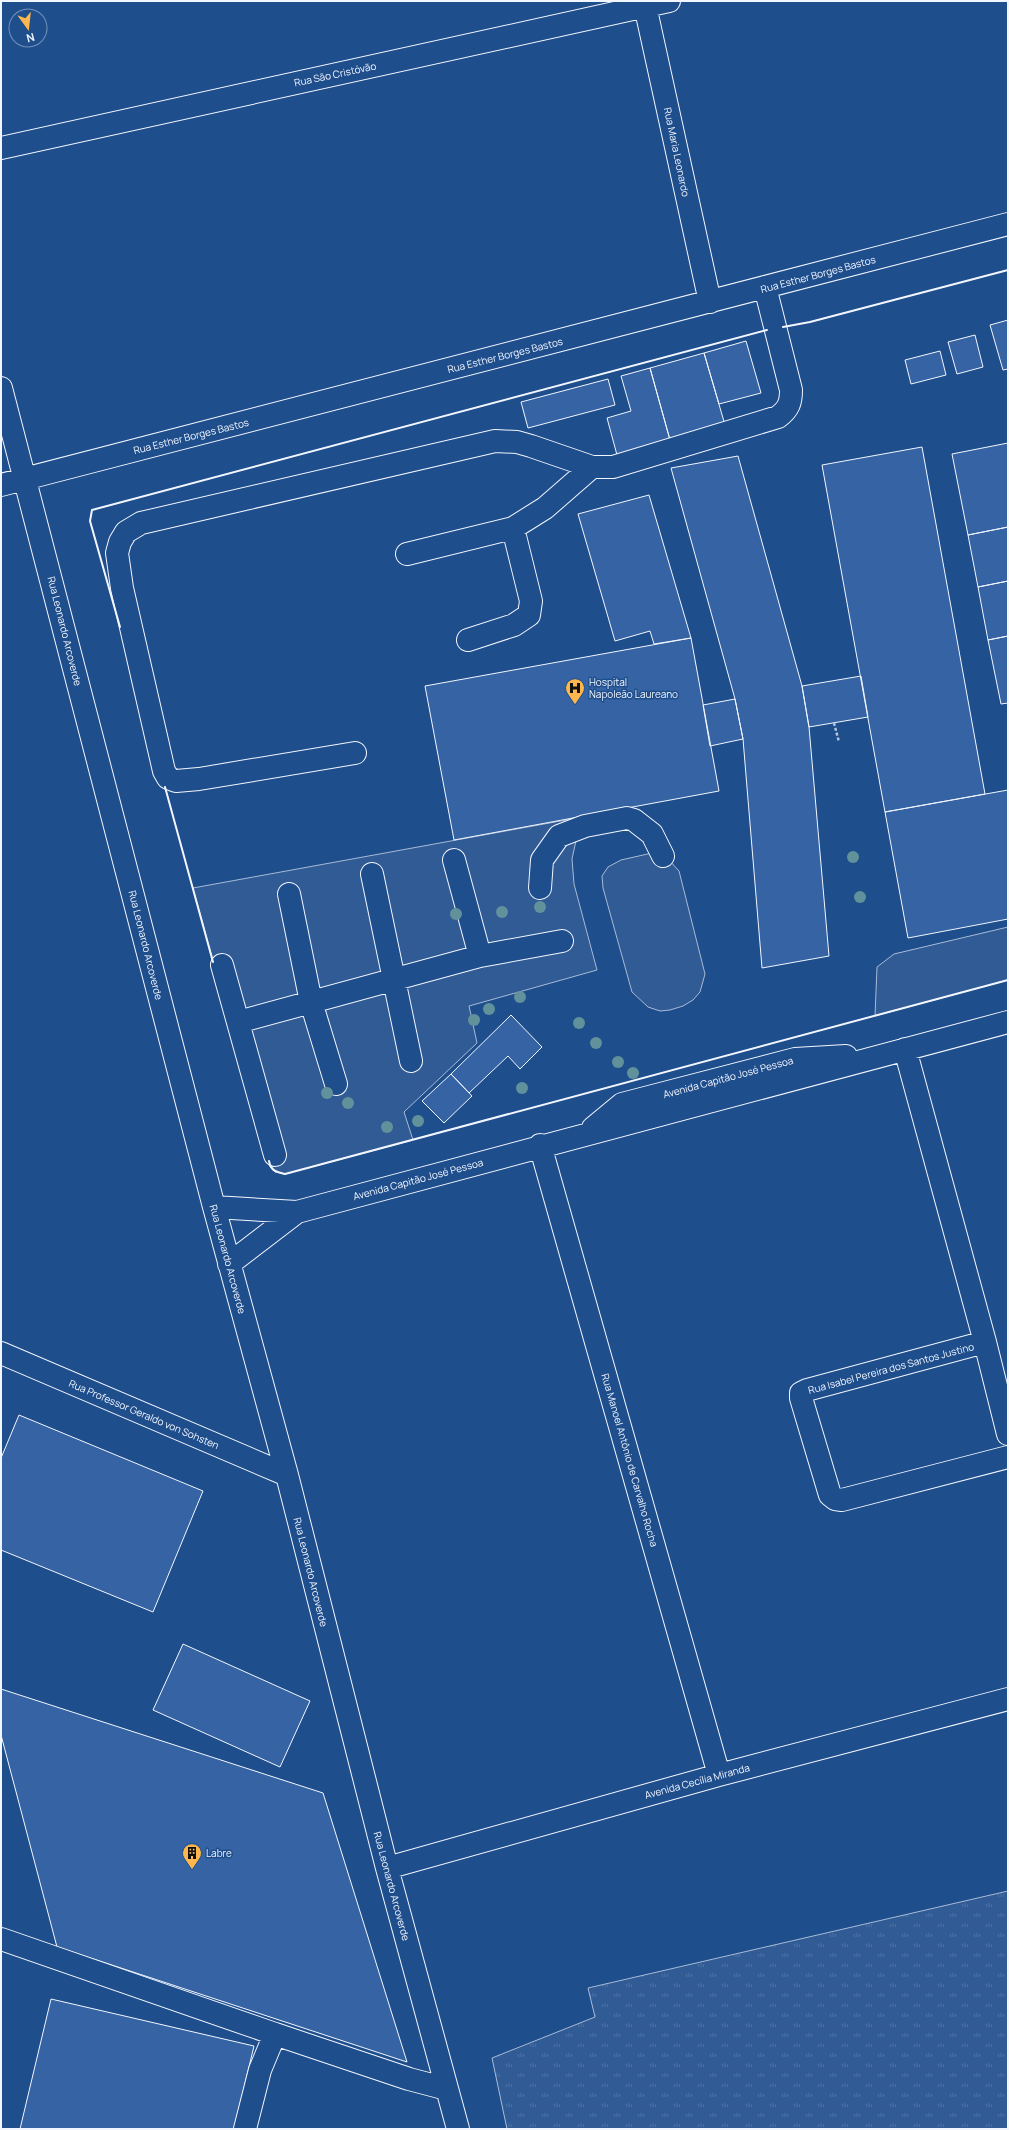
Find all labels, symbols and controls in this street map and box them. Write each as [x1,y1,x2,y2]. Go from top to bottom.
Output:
north arrow [8,8,48,48]
text: N [25,30,36,46]
street label: Rua São Cristóvão [293,58,377,90]
street label: Rua Maria Leonardo [661,106,693,198]
street label: Rua Esther Borges Bastos [759,252,877,296]
street label: Rua Esther Borges Bastos [446,334,564,376]
street label: Rua Esther Borges Bastos [132,415,250,457]
street label: Rua Leonardo Arcoverde [45,575,85,687]
place label: Hospital Napoleão Laureano [589,675,678,701]
hospital icon: Hospital Napoleão Laureano [564,677,586,705]
street label: Rua Leonardo Arcoverde [126,889,166,1001]
street label: Avenida Capitão José Pessoa [661,1053,795,1101]
street label: Avenida Capitão José Pessoa [351,1155,485,1203]
street label: Rua Leonardo Arcoverde [207,1203,249,1315]
street label: Rua Isabel Pereira dos Santos Justino [807,1339,976,1397]
street label: Rua Manoel Antônio de Carvalho Rocha [598,1372,662,1548]
street label: Rua Professor Geraldo von Sohsten [67,1376,221,1452]
street label: Rua Leonardo Arcoverde [291,1516,331,1628]
street label: Avenida Cecília Miranda [643,1760,751,1802]
street label: Rua Leonardo Arcoverde [371,1830,413,1942]
building icon: Labre [181,1842,203,1870]
place label: Labre [206,1846,232,1860]

